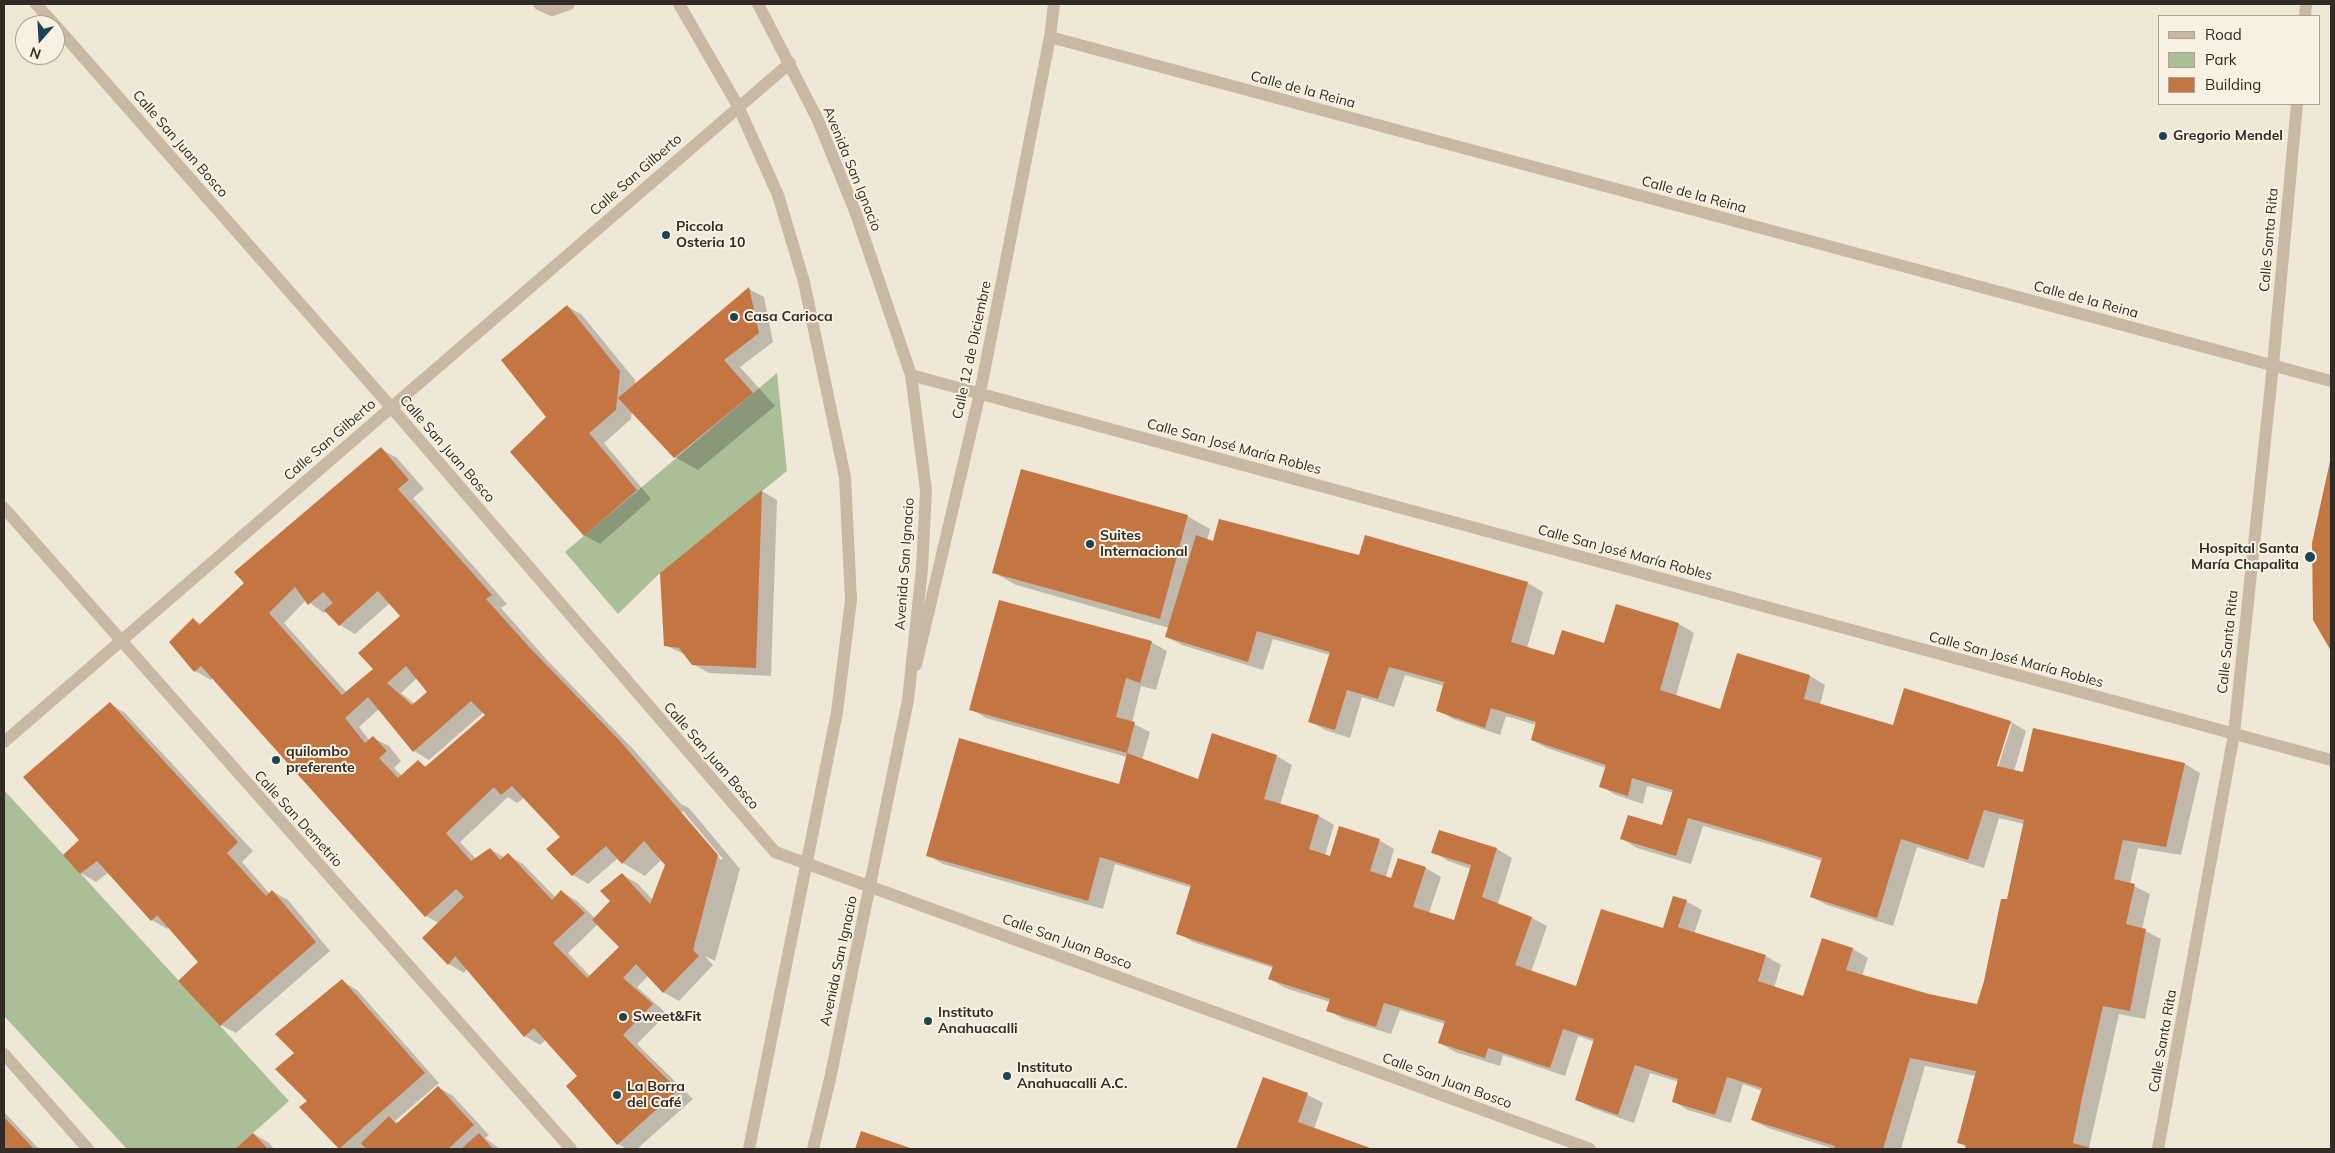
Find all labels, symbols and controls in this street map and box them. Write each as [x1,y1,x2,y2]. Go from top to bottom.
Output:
north arrow [15,15,65,65]
legend [2158,15,2320,105]
text: Road [2205,25,2242,44]
text: N [28,43,43,63]
text: Park [2205,50,2237,69]
street label: Calle de la Reina [1249,68,1357,112]
text: Building [2205,75,2261,94]
street label: Calle San Juan Bosco [129,87,231,201]
street label: Avenida San Ignacio [819,104,885,234]
place label: Gregorio Mendel [2173,128,2283,144]
marker: Gregorio Mendel [2157,130,2169,142]
street label: Calle San Gilberto [587,131,685,219]
street label: Calle de la Reina [1640,173,1748,217]
street label: Calle Santa Rita [2256,187,2282,293]
place label: Piccola Osteria 10 [676,219,745,252]
marker: Piccola Osteria 10 [660,229,672,241]
street label: Calle de la Reina [2032,278,2140,322]
street label: Calle 12 de Diciembre [949,279,995,421]
place label: Casa Carioca [744,309,833,325]
marker: Casa Carioca [728,311,740,323]
street label: Calle San Juan Bosco [396,392,498,506]
street label: Calle San Gilberto [281,396,379,484]
street label: Calle San José María Robles [1145,416,1323,478]
street label: Avenida San Ignacio [892,497,918,631]
street label: Calle San José María Robles [1536,522,1714,584]
place label: Suites Internacional [1100,528,1188,560]
marker: Suites Internacional [1084,538,1096,550]
place label: Hospital Santa María Chapalita [2191,541,2299,574]
marker: Hospital Santa María Chapalita [2303,550,2317,564]
street label: Calle Santa Rita [2214,589,2242,695]
street label: Calle San José María Robles [1927,629,2105,691]
street label: Calle San Juan Bosco [660,699,762,813]
place label: quilombo preferente [286,744,355,776]
marker: quilombo preferente [270,754,282,766]
street label: Calle San Demetrio [250,767,346,871]
street label: Avenida San Ignacio [817,894,861,1028]
street label: Calle San Juan Bosco [1000,911,1134,973]
street label: Calle Santa Rita [2146,988,2180,1094]
place label: Instituto Anahuacalli [938,1005,1018,1038]
place label: Sweet&Fit [633,1009,701,1025]
marker: Sweet&Fit [617,1011,629,1023]
marker: Instituto Anahuacalli [922,1015,934,1027]
street label: Calle San Juan Bosco [1380,1050,1514,1112]
place label: Instituto Anahuacalli A.C. [1017,1060,1128,1092]
marker: Instituto Anahuacalli A.C. [1001,1070,1013,1082]
place label: La Borra del Café [627,1079,685,1112]
marker: La Borra del Café [611,1089,623,1101]

